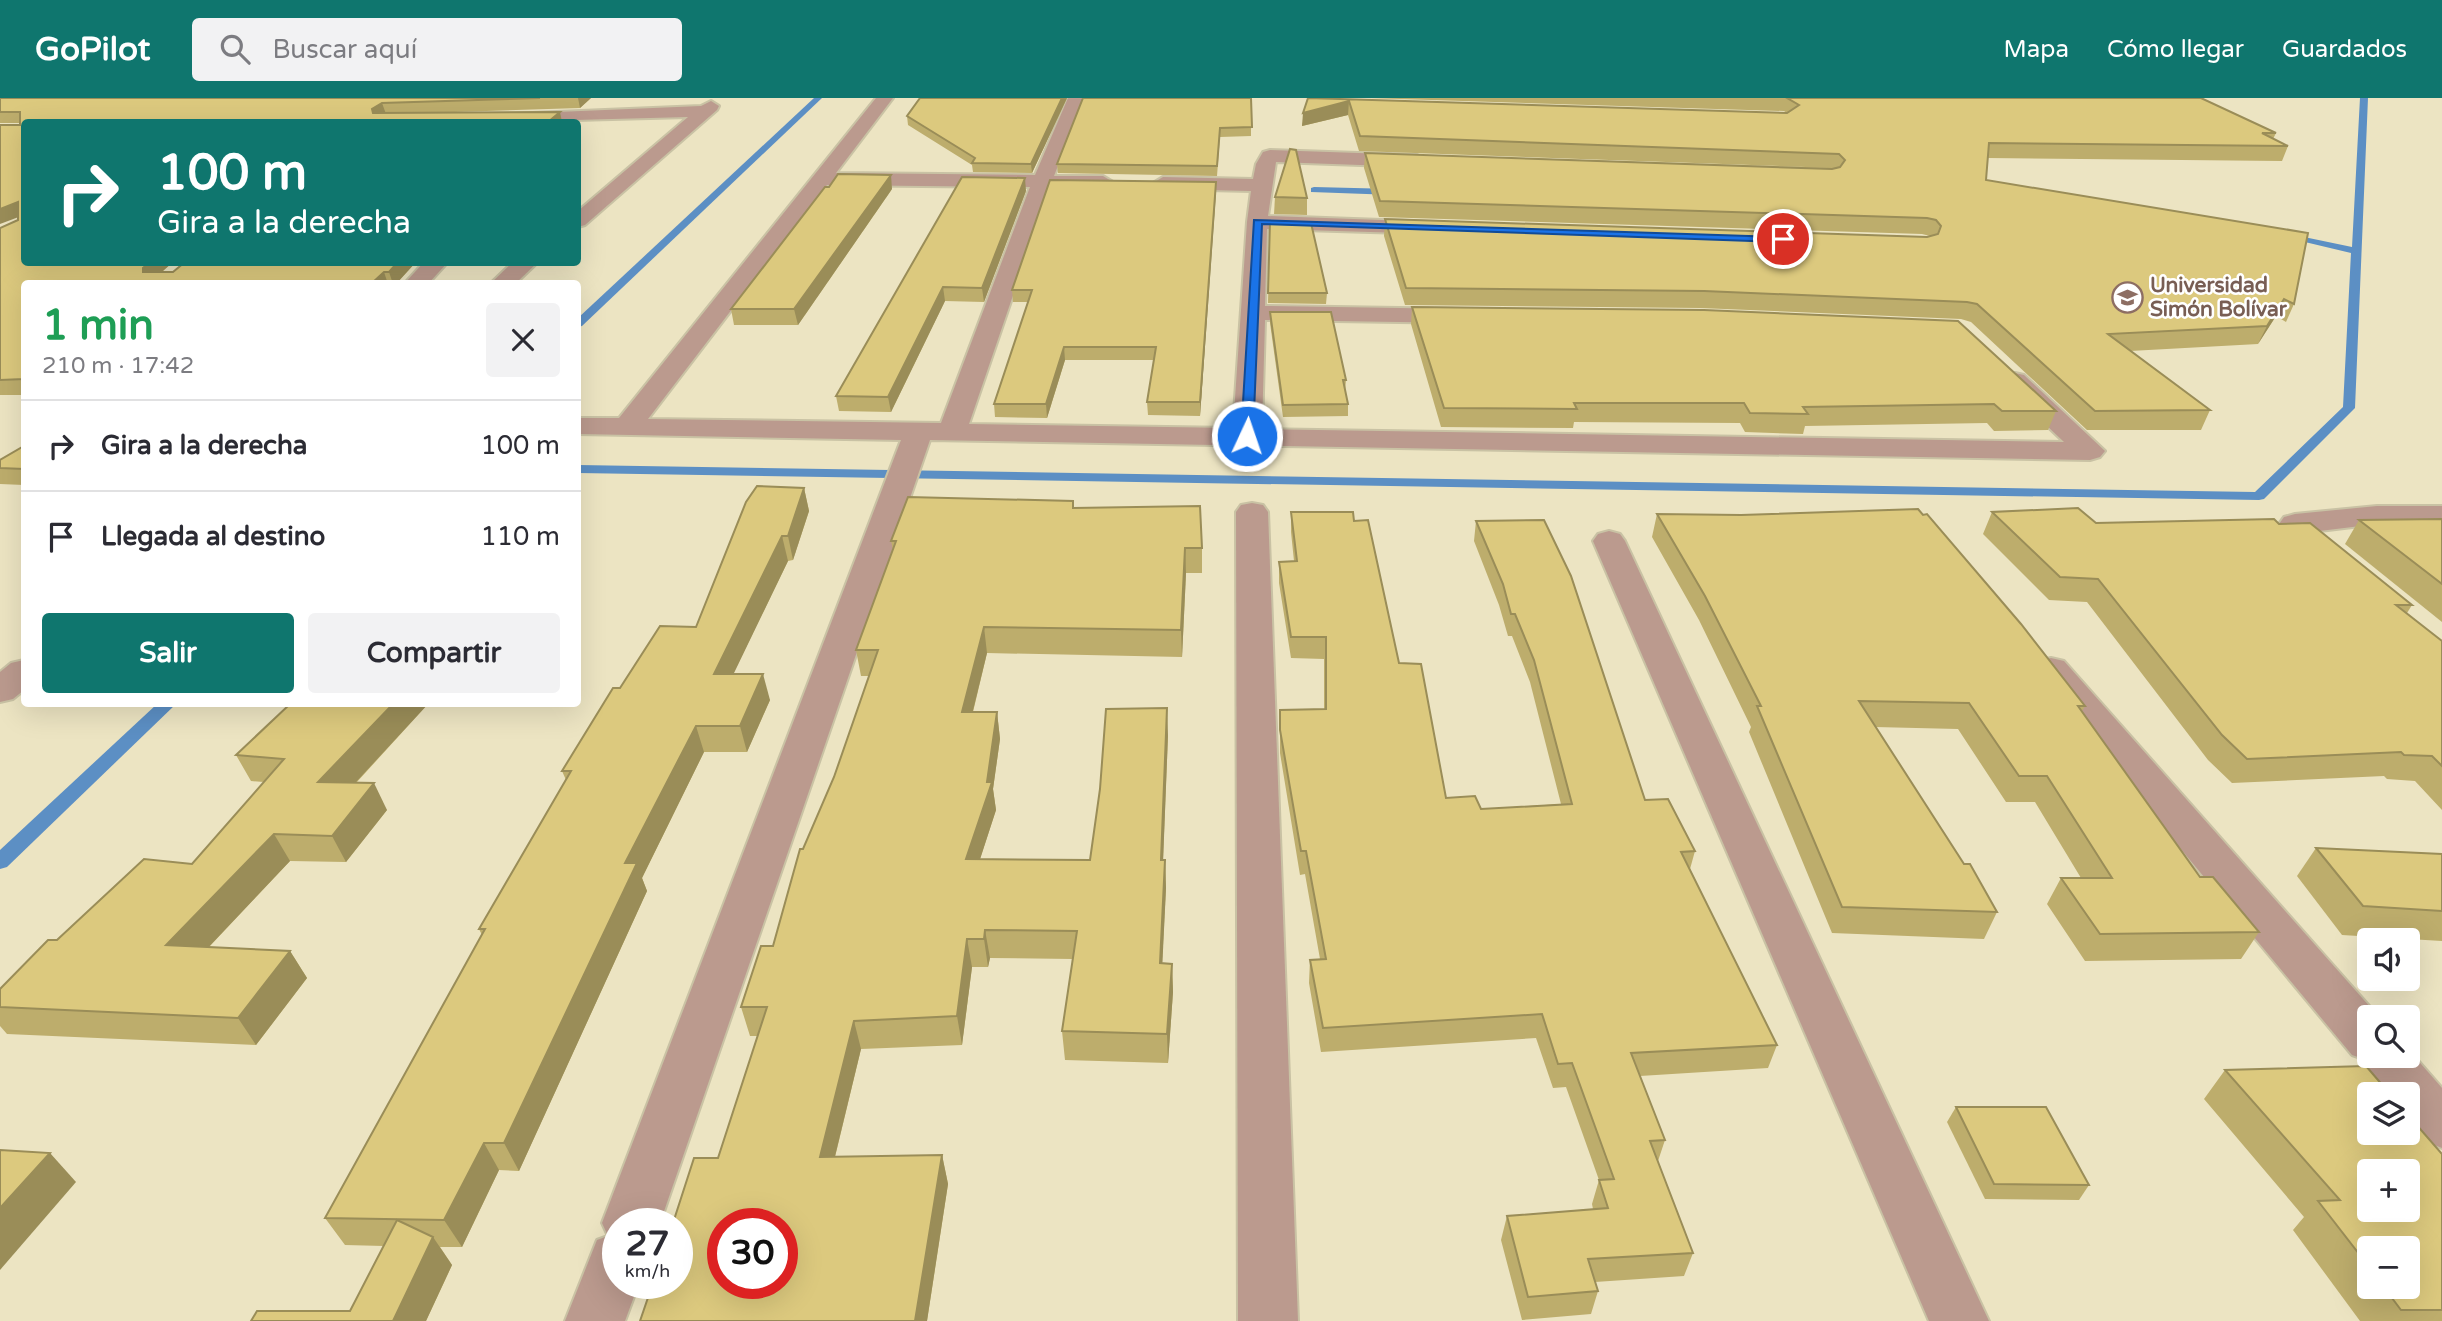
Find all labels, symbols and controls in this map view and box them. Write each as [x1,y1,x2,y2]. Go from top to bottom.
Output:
search box [192,18,682,81]
text: GoPilot [35,30,150,69]
icon: search [216,30,254,68]
text: Buscar aquí [272,34,417,65]
text: Mapa [2004,35,2069,64]
text: Cómo llegar [2107,35,2244,64]
text: Guardados [2282,35,2407,64]
text: 100 m [157,144,307,203]
icon: right [42,147,133,238]
text: Gira a la derecha [157,204,411,242]
pin [1753,209,1813,269]
icon: arrive [1764,220,1802,258]
place label: Universidad Simón Bolívar [2150,273,2288,322]
school or university icon: Universidad Simón Bolívar [2110,280,2144,314]
text: 1 min [42,300,154,351]
button: close [486,303,560,377]
text: 210 m · 17:42 [42,352,194,380]
position arrow [1210,399,1284,473]
icon: right [42,427,80,465]
text: Gira a la derecha [101,430,307,461]
text: 100 m [480,430,560,461]
icon: arrive [42,518,80,556]
text: Llegada al destino [101,521,325,552]
text: 110 m [480,521,560,552]
button: Salir [42,613,294,693]
button: Compartir [308,613,560,693]
map controls [2357,928,2420,1299]
button: sound [2357,928,2420,991]
button: search [2357,1005,2420,1068]
button: layers [2357,1082,2420,1145]
button: + [2357,1159,2420,1222]
speed limit sign: 30 [707,1208,798,1299]
text: 27 [626,1223,669,1265]
button: − [2357,1236,2420,1299]
text: km/h [625,1260,670,1282]

